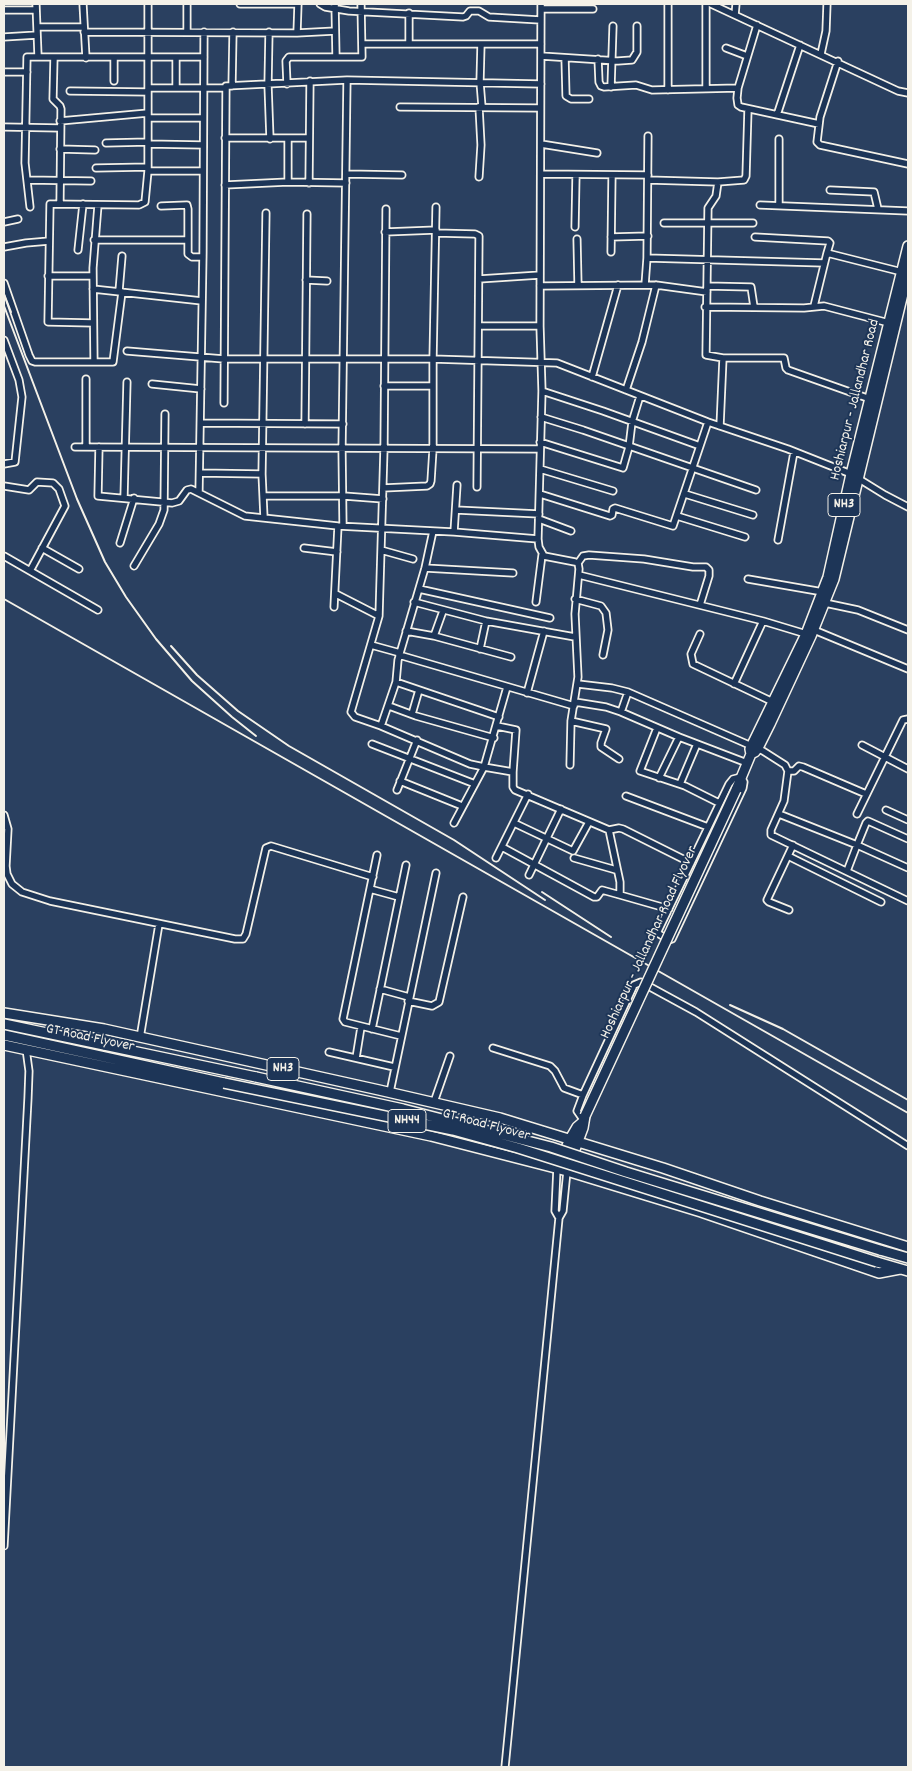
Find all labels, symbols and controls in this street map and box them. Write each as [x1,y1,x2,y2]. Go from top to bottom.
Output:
street label: Hoshiarpur - Jallandhar Road [827,318,885,482]
road number: NH3 [828,494,860,516]
street label: Hoshiarpur - Jallandhar Road Flyover [597,844,703,1042]
street label: GT Road Flyover [44,1021,136,1057]
road number: NH3 [267,1058,299,1080]
street label: GT Road Flyover [440,1106,532,1146]
road number: NH44 [388,1110,426,1132]

